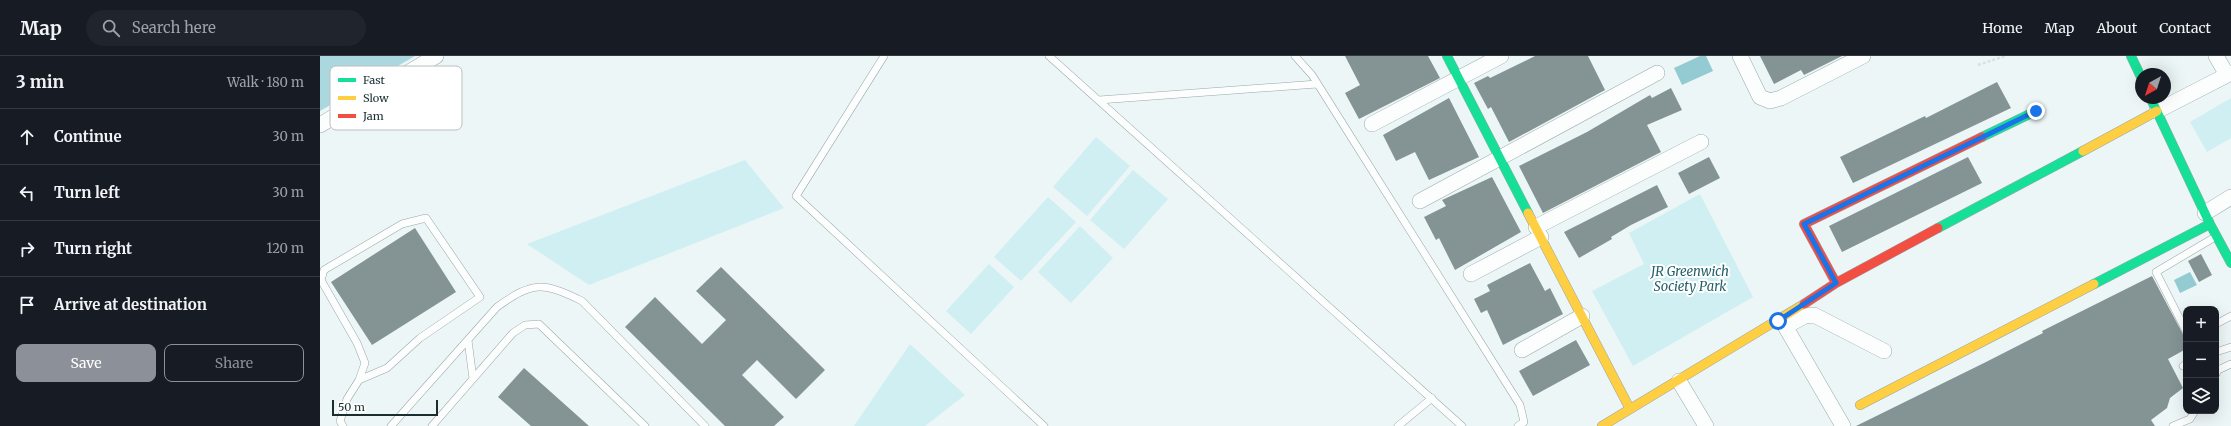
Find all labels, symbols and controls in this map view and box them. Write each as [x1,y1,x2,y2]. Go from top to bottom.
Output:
search box [86,10,366,46]
text: Map [20,16,62,40]
icon: search [100,17,122,39]
text: Search here [132,18,216,37]
text: Home [1982,19,2023,37]
text: Map [2045,19,2074,37]
text: About [2096,19,2137,37]
text: Contact [2159,19,2211,37]
legend [330,66,462,130]
north arrow [2135,68,2171,104]
text: 3 min [16,71,64,93]
text: Fast [363,73,386,87]
text: Walk · 180 m [227,74,304,91]
text: Slow [363,91,389,105]
route end [2027,102,2045,120]
text: Jam [362,109,384,123]
icon: ahead [16,126,38,148]
text: Continue [54,127,122,146]
text: 30 m [272,128,304,145]
icon: left [16,182,38,204]
text: Turn left [54,183,120,202]
text: 30 m [272,184,304,201]
icon: right [16,238,38,260]
text: Turn right [54,239,132,258]
text: 120 m [266,240,304,257]
park label: JR Greenwich Society Park [1649,263,1729,295]
icon: arrive [16,294,38,316]
text: Arrive at destination [54,295,207,314]
map controls [2183,306,2219,414]
button: + [2183,306,2219,342]
route start [1769,312,1787,330]
button: − [2183,342,2219,378]
button: Save [16,344,156,382]
button: Share [164,344,304,382]
button: layers [2183,378,2219,414]
scale bar [332,398,438,417]
text: 50 m [338,400,365,414]

